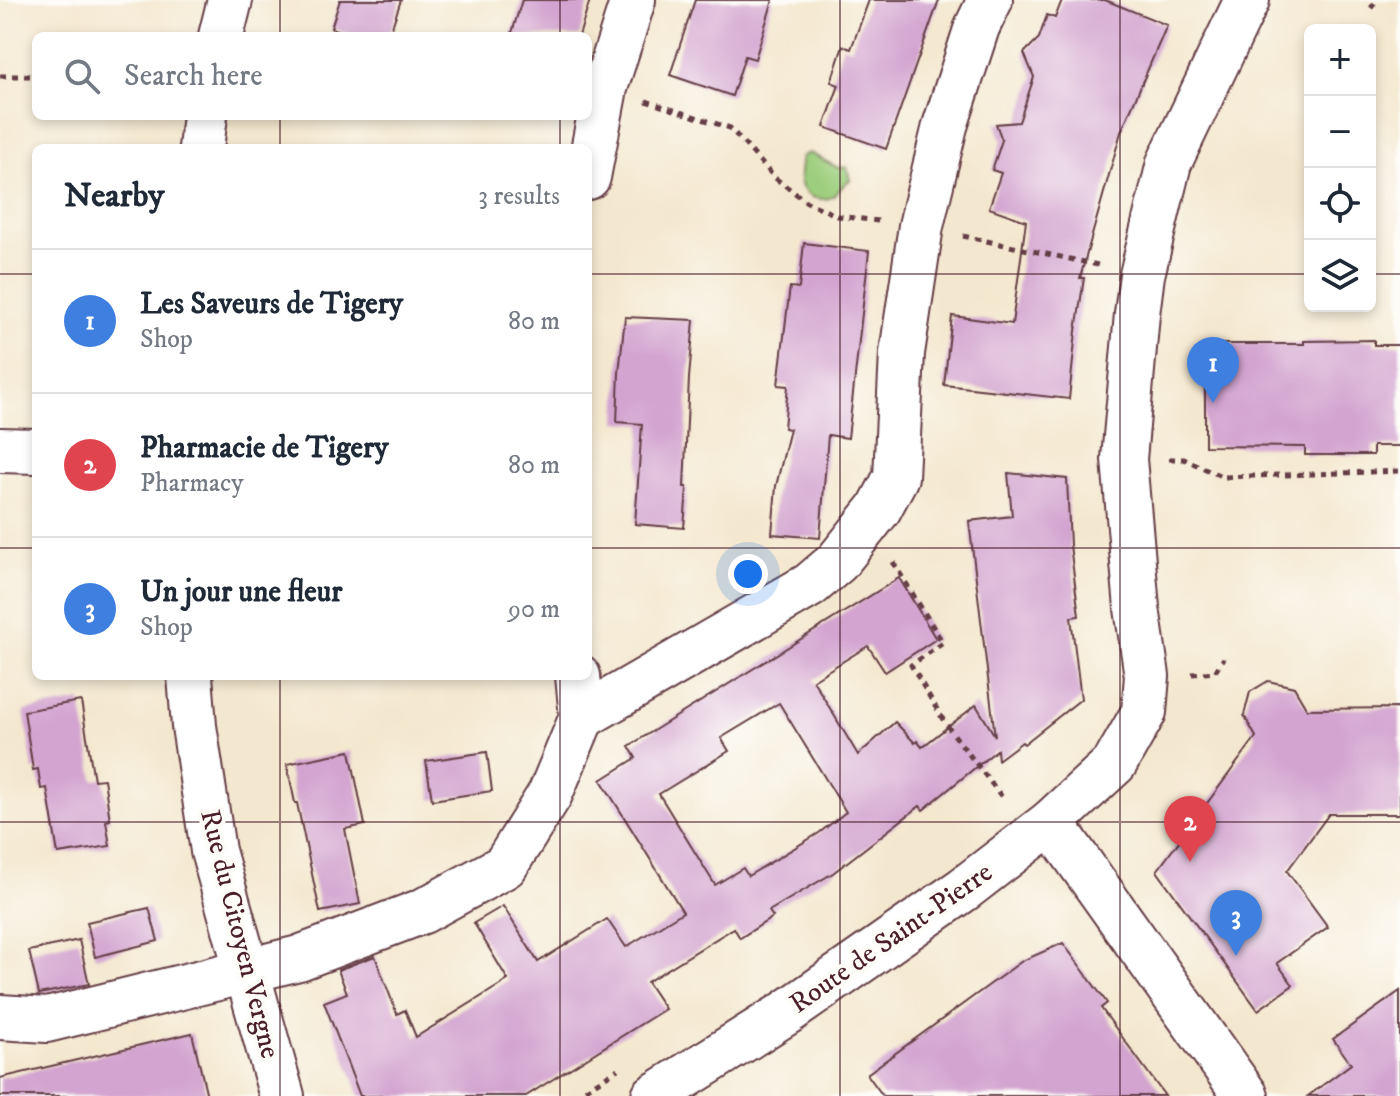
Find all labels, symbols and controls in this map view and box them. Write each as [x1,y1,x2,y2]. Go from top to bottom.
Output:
map controls [1304,24,1376,312]
button: + [1304,24,1376,96]
search box [32,32,592,120]
icon: search [60,54,104,98]
text: Search here [124,58,263,95]
button: − [1304,96,1376,168]
button: locate [1304,168,1376,240]
text: Nearby [64,175,165,217]
text: 3 results [478,180,560,213]
button: layers [1304,240,1376,312]
text: Les Saveurs de Tigery [140,286,403,323]
text: 1 [85,305,95,338]
text: 80 m [508,305,560,338]
text: Shop [140,323,193,356]
pin: 1 [1187,337,1239,403]
text: Pharmacie de Tigery [140,430,388,467]
text: 2 [84,449,96,482]
text: 80 m [508,449,560,482]
text: Pharmacy [140,467,244,500]
your location [728,554,768,594]
text: Un jour une fleur [140,574,342,611]
text: 3 [85,593,95,626]
text: 90 m [508,593,560,626]
text: Shop [140,611,193,644]
pin: 2 [1164,796,1216,862]
street label: Rue du Citoyen Vergne [192,806,288,1062]
street label: Route de Saint-Pierre [783,855,999,1021]
pin: 3 [1210,890,1262,956]

